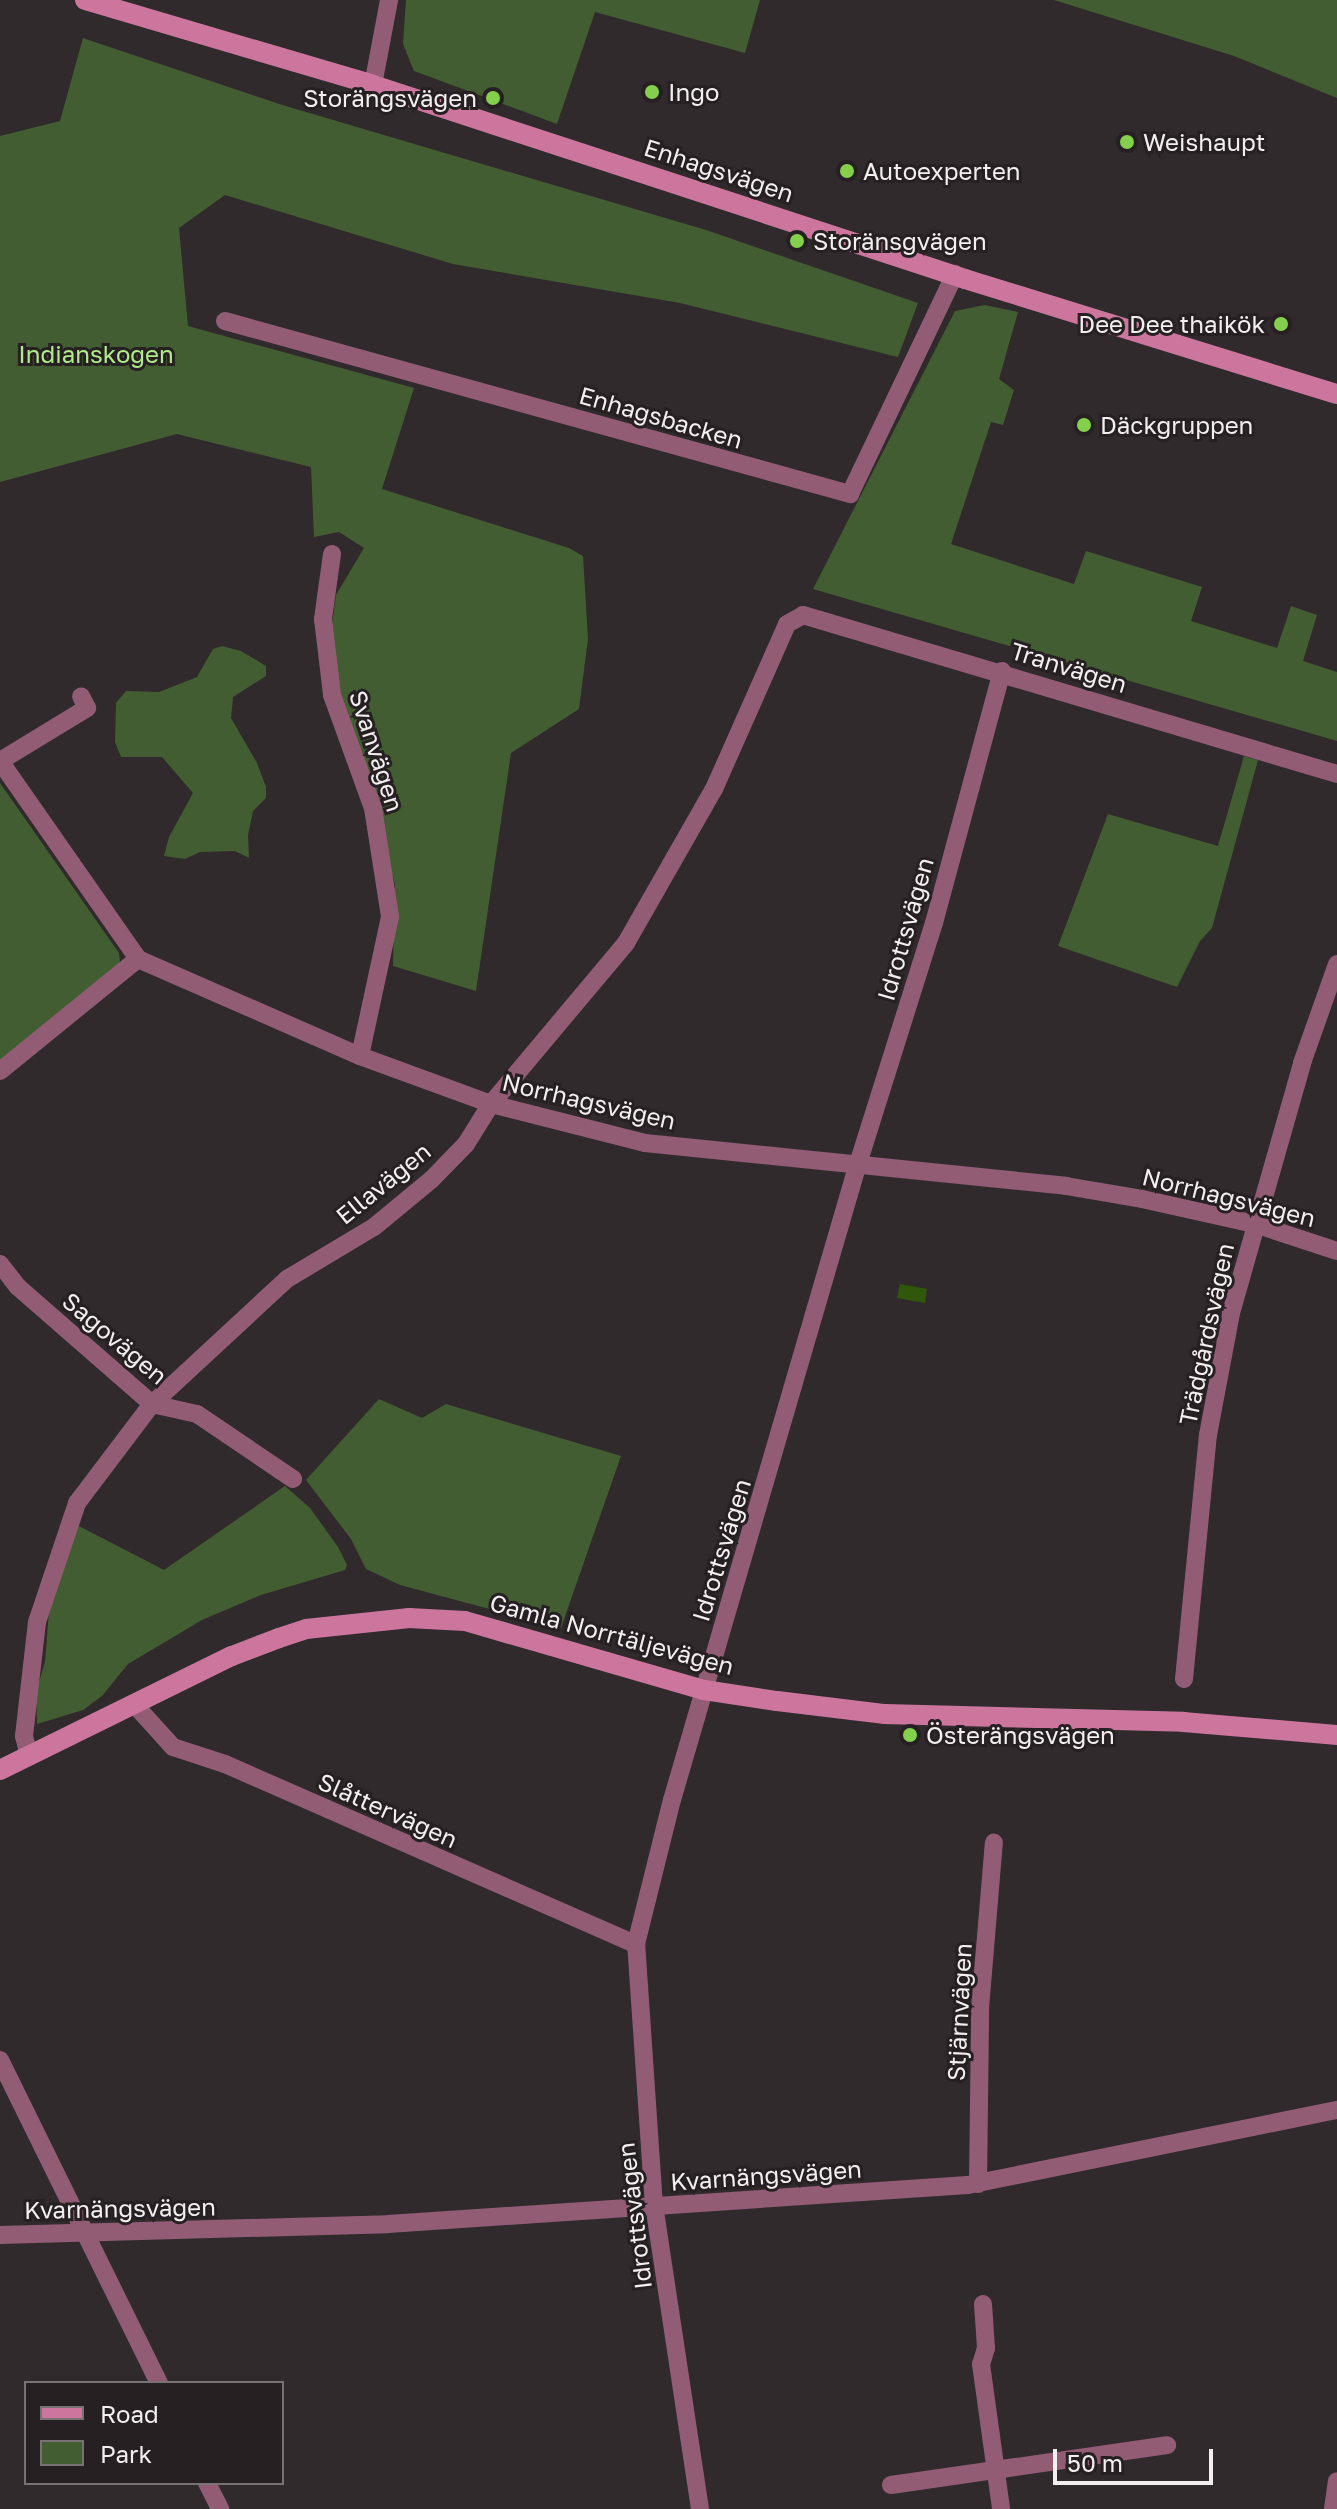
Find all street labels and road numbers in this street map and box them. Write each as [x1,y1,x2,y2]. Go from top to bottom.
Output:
street label: Enhagsvägen [641,132,797,208]
street label: Enhagsbacken [576,380,746,454]
street label: Tranvägen [1008,636,1130,698]
street label: Svanvägen [344,687,410,815]
street label: Idrottsvägen [871,854,939,1004]
street label: Norrhagsvägen [499,1067,679,1135]
street label: Ellavägen [330,1136,436,1230]
street label: Norrhagsvägen [1140,1162,1318,1232]
street label: Trädgårdsvägen [1173,1241,1239,1427]
street label: Sagovägen [57,1286,173,1390]
street label: Idrottsvägen [686,1475,756,1625]
street label: Gamla Norrtäljevägen [487,1588,737,1680]
street label: Slåttervägen [314,1766,462,1854]
street label: Stjärnvägen [941,1942,977,2082]
street label: Idrottsvägen [611,2141,657,2291]
street label: Kvarnängsvägen [669,2154,863,2196]
street label: Kvarnängsvägen [24,2192,216,2224]

